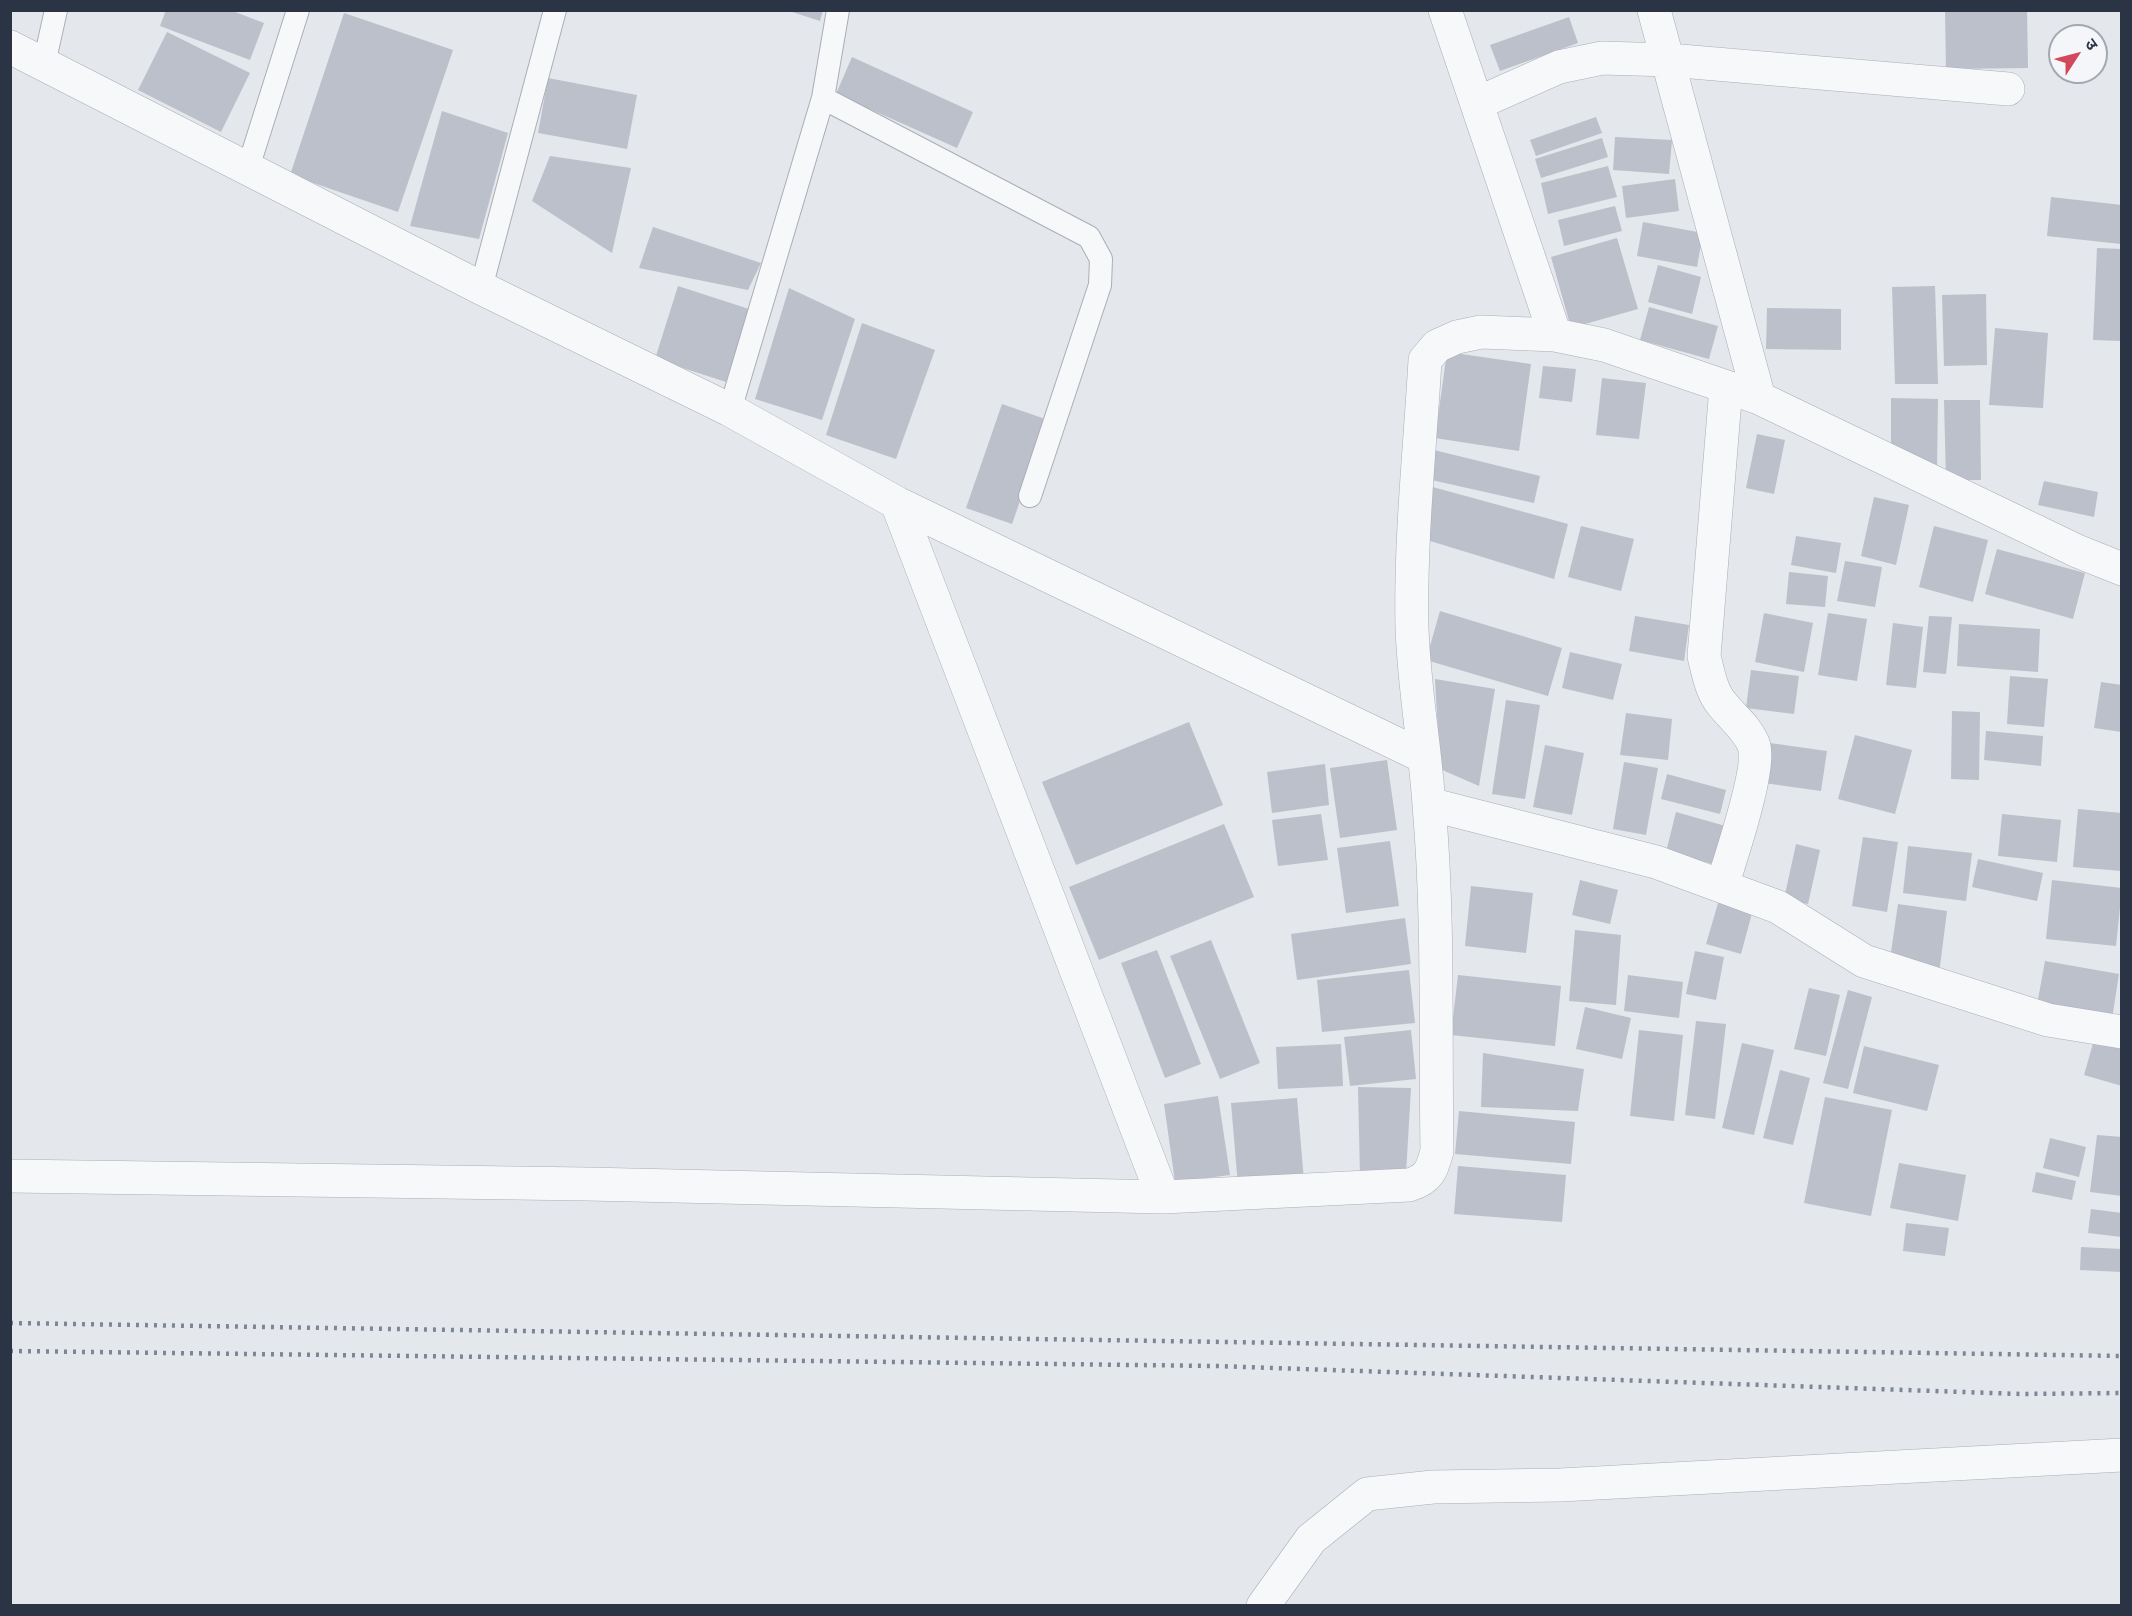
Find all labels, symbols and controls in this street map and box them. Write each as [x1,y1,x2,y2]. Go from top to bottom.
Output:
north arrow [2048,24,2108,84]
text: उ [2081,35,2102,54]

